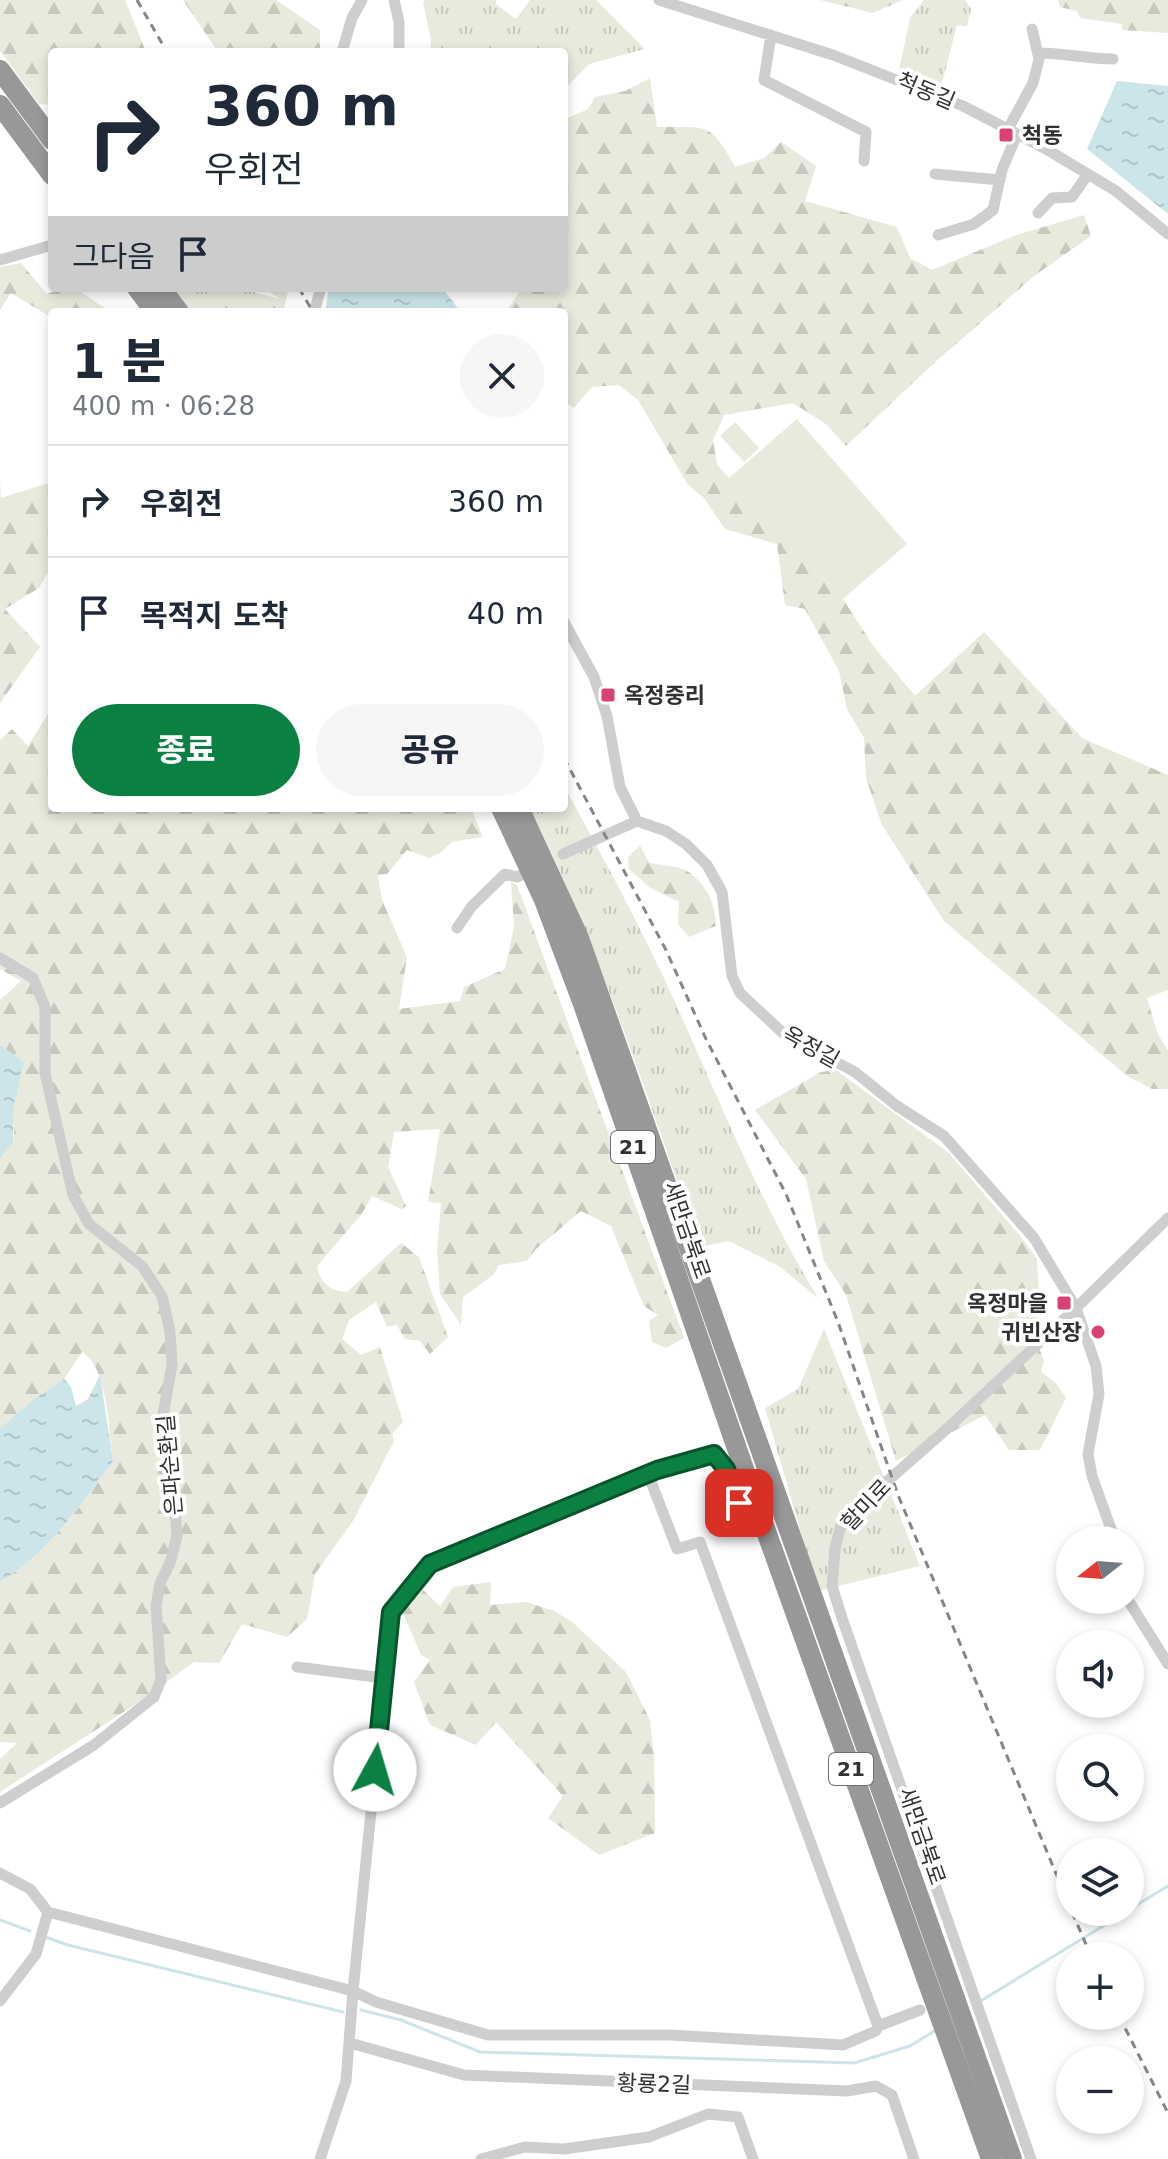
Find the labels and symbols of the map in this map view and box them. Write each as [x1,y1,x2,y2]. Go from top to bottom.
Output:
street label: 척동길 [893,68,959,114]
place label: 척동 [1022,123,1062,148]
marker: 척동 [997,126,1015,144]
place label: 옥정중리 [624,683,705,708]
marker: 옥정중리 [599,686,617,704]
street label: 옥정길 [778,1021,844,1073]
road number: 21 [611,1131,655,1163]
street label: 새만금북로 [659,1178,715,1282]
place label: 옥정마을 [967,1291,1048,1316]
marker: 옥정마을 [1055,1294,1073,1312]
place label: 귀빈산장 [1001,1320,1082,1345]
marker: 귀빈산장 [1089,1323,1107,1341]
street label: 은파순환길 [153,1414,187,1516]
pin [705,1469,773,1537]
street label: 할미로 [836,1474,896,1536]
north arrow [1056,1526,1144,1614]
position arrow [333,1728,417,1812]
road number: 21 [829,1753,873,1785]
street label: 새만금북로 [894,1784,950,1888]
street label: 황룡2길 [616,2070,692,2098]

